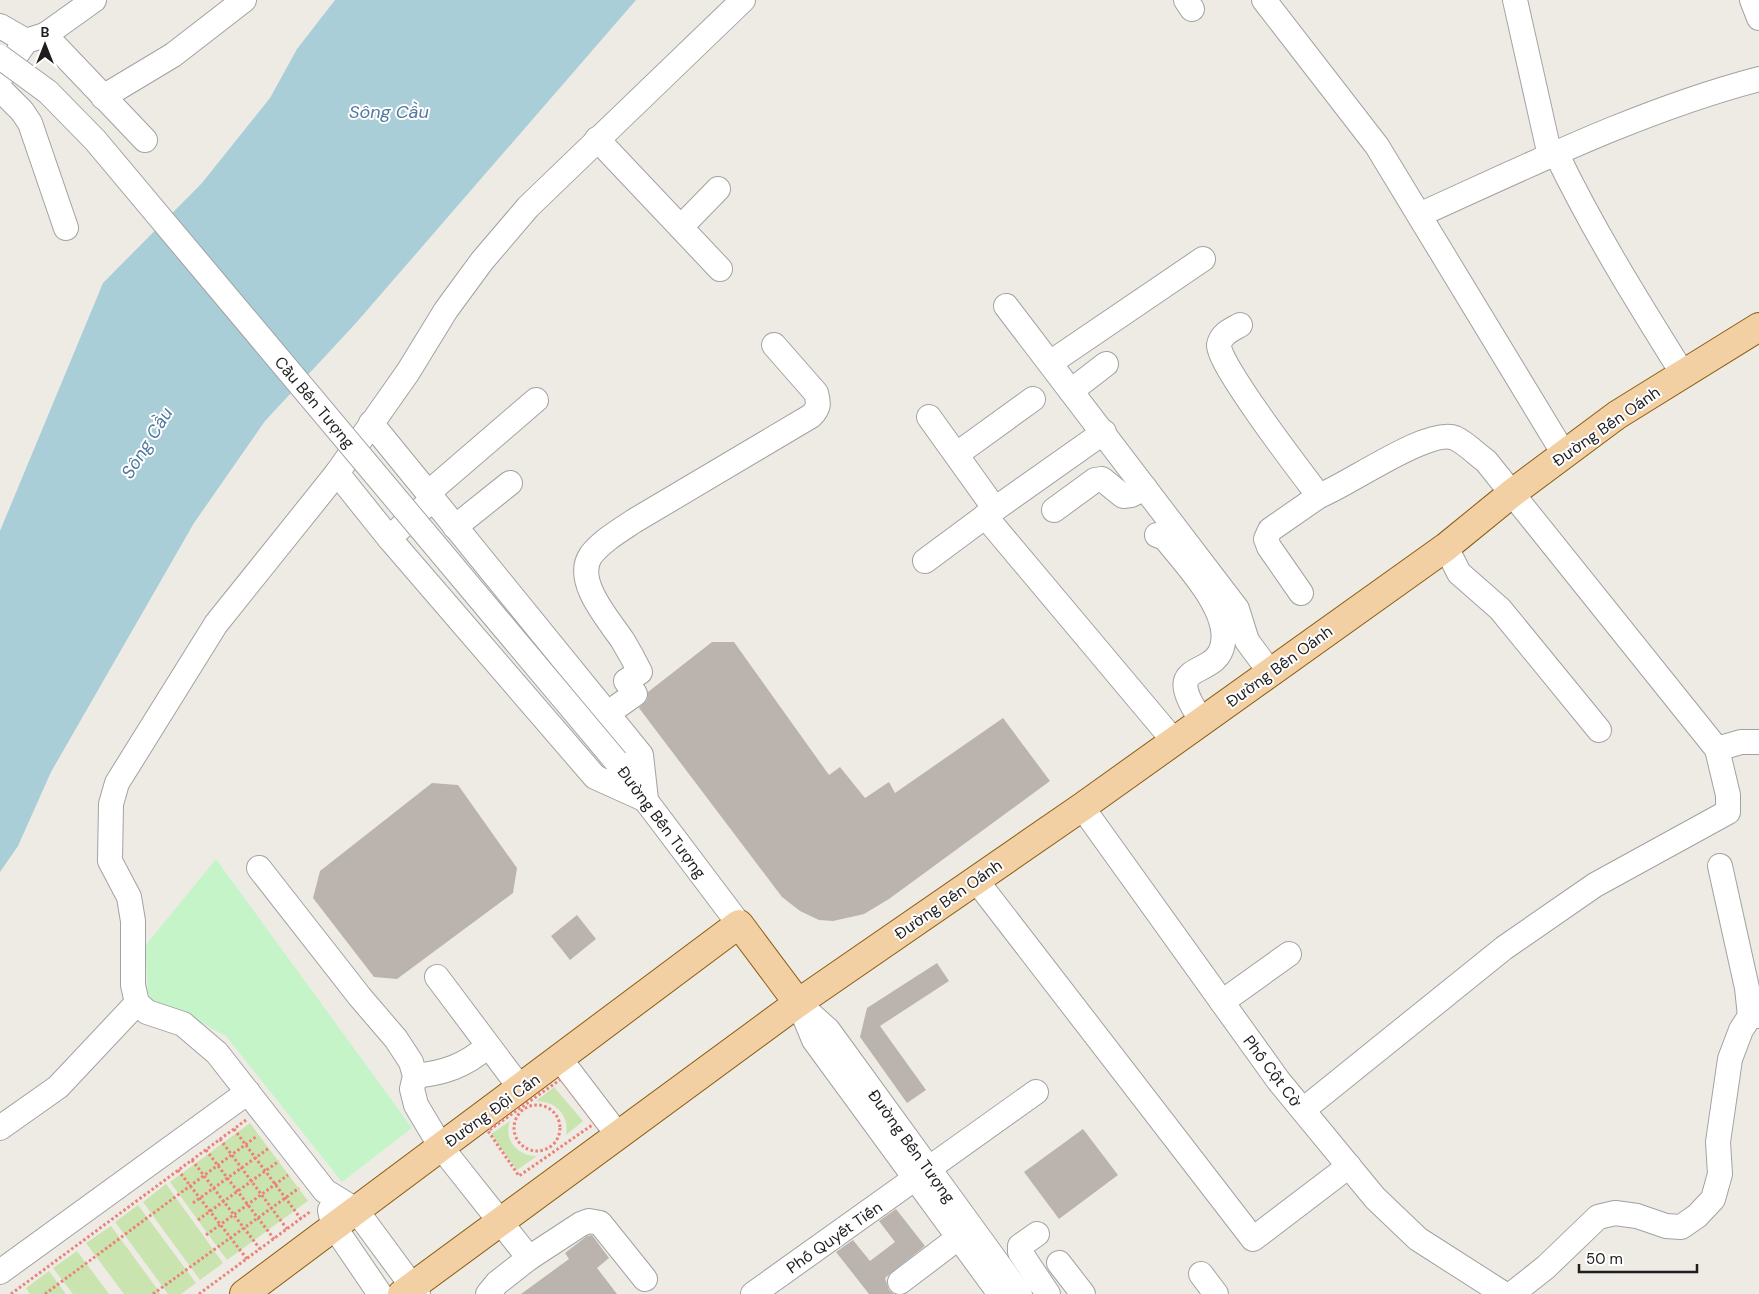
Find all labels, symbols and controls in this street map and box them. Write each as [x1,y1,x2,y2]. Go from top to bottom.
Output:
north arrow [20,20,70,70]
text: B [41,23,50,41]
water label: Sông Cầu [349,100,429,124]
street label: Cầu Bến Tượng [270,352,359,453]
street label: Đường Bến Oánh [1548,382,1664,471]
water label: Sông Cầu [116,403,178,483]
street label: Đường Bến Oánh [1222,621,1337,712]
street label: Đường Bến Tượng [612,762,711,883]
street label: Đường Bến Oánh [890,855,1006,944]
street label: Phố Cột Cờ [1239,1031,1307,1112]
street label: Đường Đội Cấn [441,1069,544,1152]
street label: Đường Bến Tượng [863,1085,960,1207]
street label: Phố Quyết Tiến [782,1197,886,1278]
scale bar [1579,1242,1696,1274]
text: 50 m [1586,1249,1623,1269]

